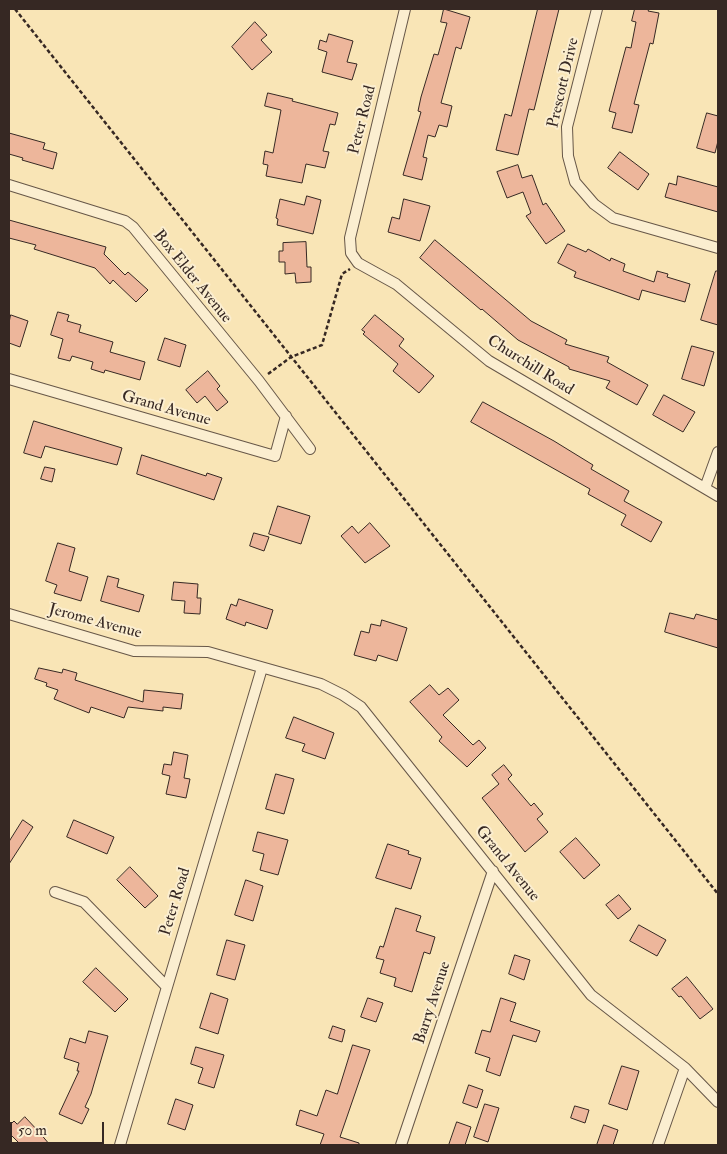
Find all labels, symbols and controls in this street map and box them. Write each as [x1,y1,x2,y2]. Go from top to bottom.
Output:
street label: Prescott Drive [544,36,584,130]
street label: Peter Road [345,84,381,156]
street label: Box Elder Avenue [149,227,235,327]
street label: Churchill Road [483,332,577,400]
street label: Grand Avenue [119,387,213,431]
street label: Jerome Avenue [47,600,143,644]
street label: Grand Avenue [471,822,543,906]
street label: Peter Road [157,866,195,938]
street label: Barry Avenue [411,959,455,1047]
scale bar [12,1112,106,1144]
text: 50 m [18,1121,47,1140]

